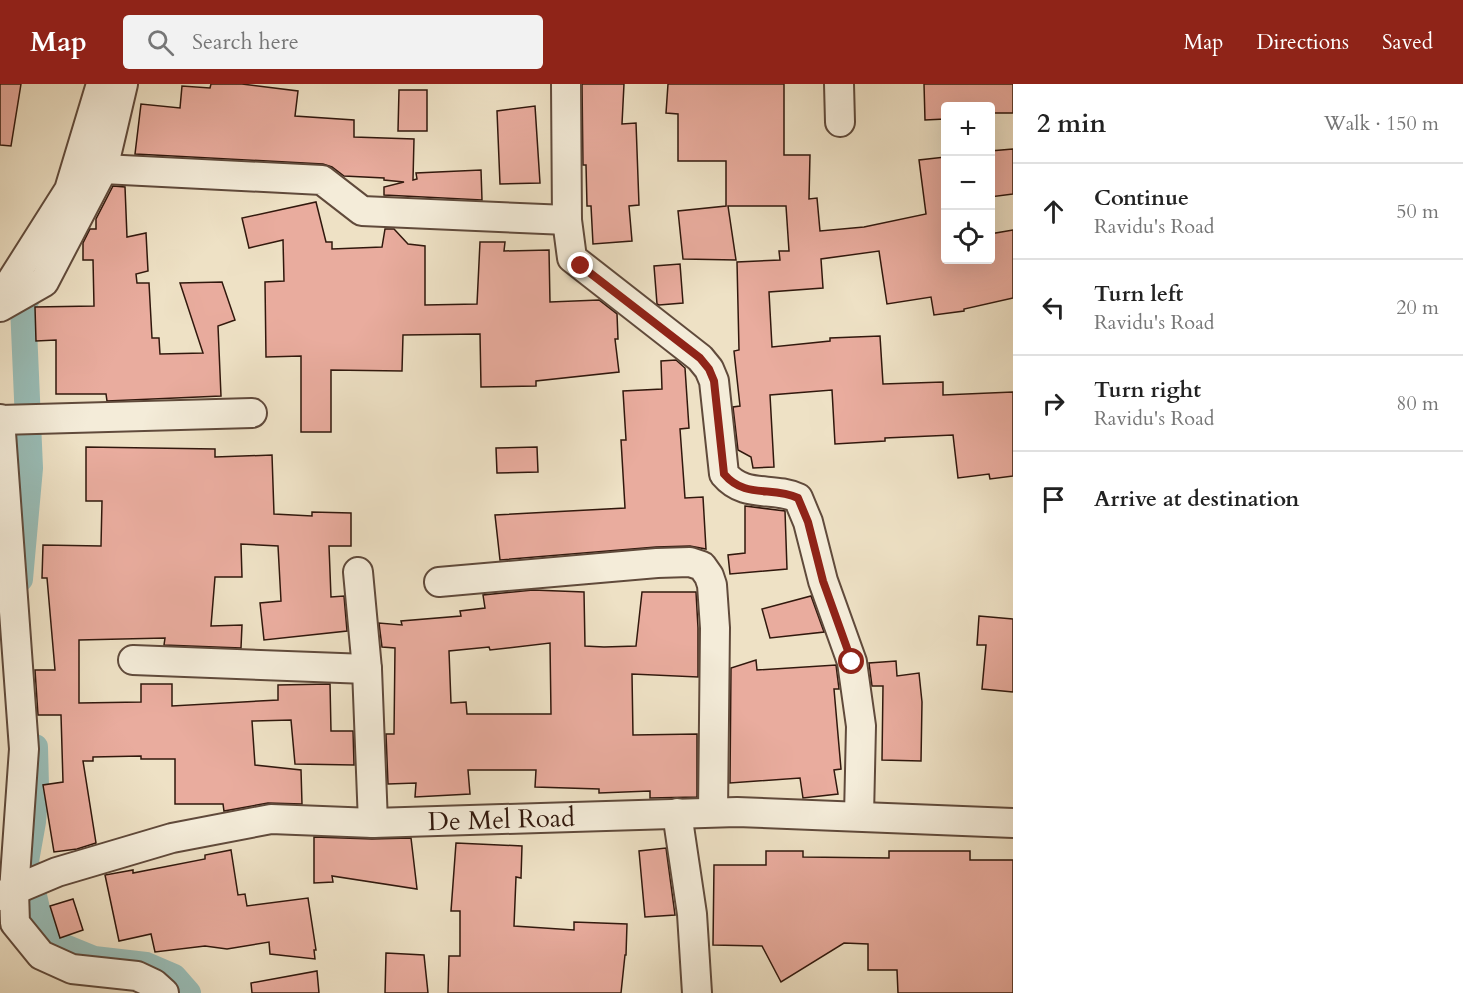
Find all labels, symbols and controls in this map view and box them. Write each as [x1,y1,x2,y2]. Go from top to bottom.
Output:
search box [123,15,543,69]
text: Map [30,23,87,61]
icon: search [144,26,177,59]
text: Search here [192,27,299,57]
text: Map [1183,28,1223,57]
text: Directions [1256,28,1349,57]
text: Saved [1382,28,1433,57]
map controls [941,102,995,264]
button: + [941,102,995,156]
text: 2 min [1037,106,1106,141]
text: Walk · 150 m [1324,110,1439,137]
button: − [941,156,995,210]
text: Continue [1094,183,1189,213]
icon: ahead [1037,195,1070,228]
text: 50 m [1396,198,1439,225]
button: locate [941,210,995,264]
text: Ravidu's Road [1094,213,1214,240]
route end [567,252,593,278]
text: Turn left [1094,279,1183,309]
icon: left [1037,291,1070,324]
text: 20 m [1396,294,1439,321]
text: Ravidu's Road [1094,309,1214,336]
text: Turn right [1094,375,1201,405]
icon: right [1037,387,1070,420]
text: 80 m [1396,390,1439,417]
text: Ravidu's Road [1094,405,1214,432]
icon: arrive [1037,483,1070,516]
text: Arrive at destination [1094,484,1299,514]
route start [838,648,864,674]
street label: De Mel Road [427,799,575,839]

